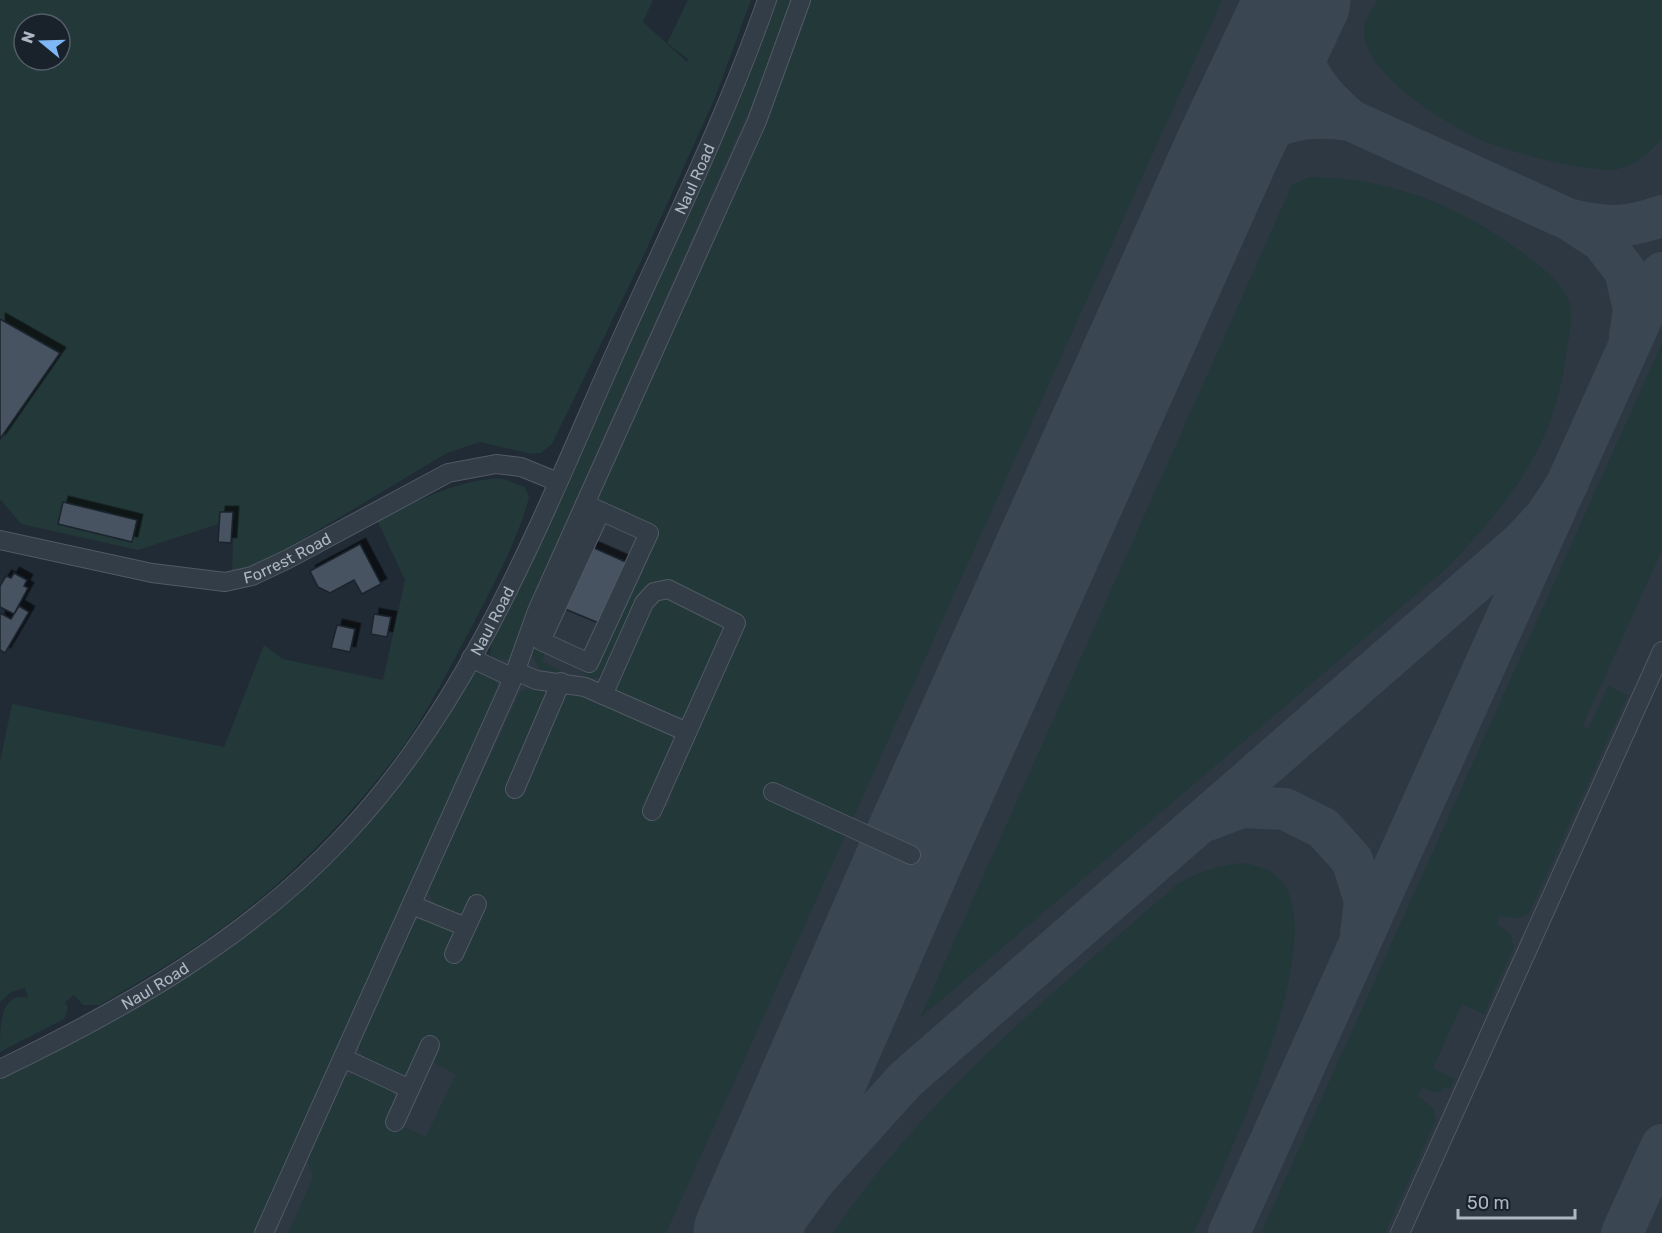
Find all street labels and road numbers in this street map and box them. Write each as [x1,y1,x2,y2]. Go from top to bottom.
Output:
street label: Naul Road [671,141,719,217]
street label: Forrest Road [242,529,334,588]
street label: Naul Road [466,583,518,659]
street label: Naul Road [118,958,192,1014]

